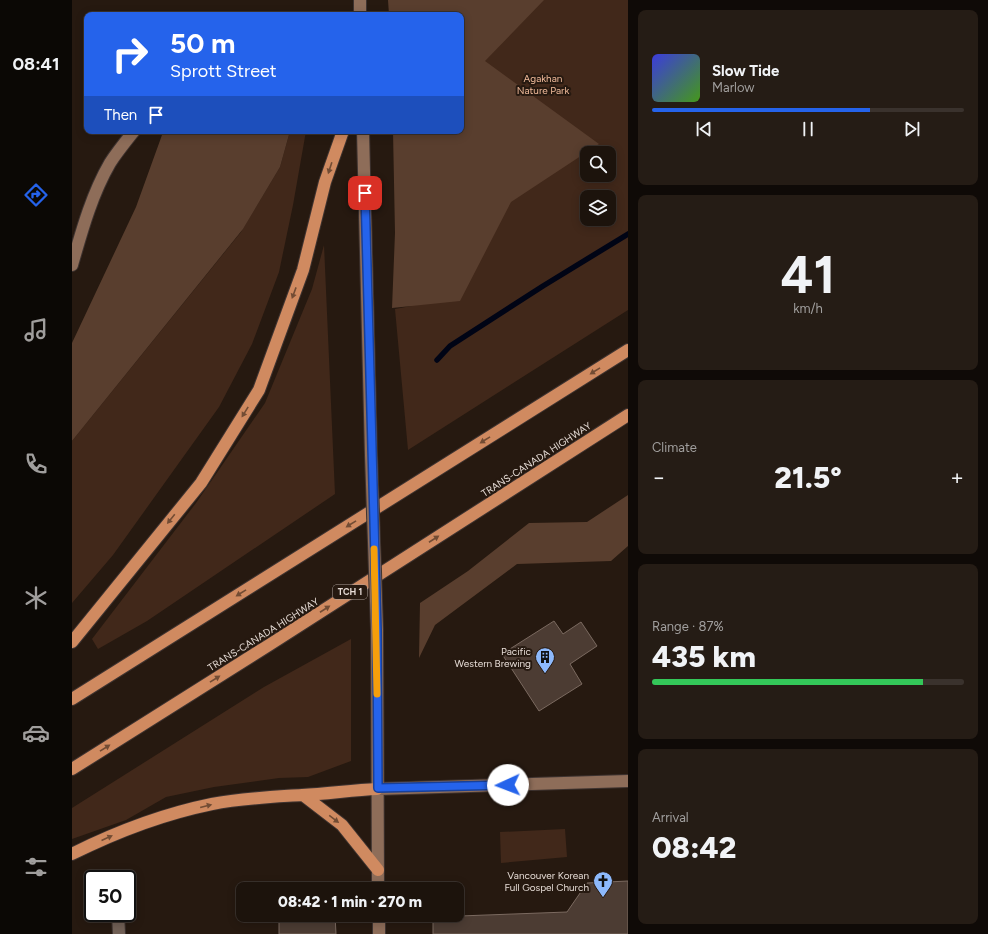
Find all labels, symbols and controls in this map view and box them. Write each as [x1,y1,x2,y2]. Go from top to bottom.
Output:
text: 50 m [170,26,236,60]
icon: right [104,28,156,80]
text: 08:41 [12,53,60,75]
text: Sprott Street [170,60,277,82]
text: Slow Tide [712,62,779,80]
park label: Agakhan Nature Park [517,72,569,97]
text: Marlow [712,80,754,95]
icon: arrive [145,104,167,126]
text: Then [104,106,137,124]
icon: previous [693,118,715,140]
icon: pause [797,118,819,140]
icon: next [901,118,923,140]
map controls [580,146,616,226]
button: search [580,146,616,182]
one-way arrow [326,162,332,174]
pin [348,176,382,210]
icon: directions [22,181,50,209]
icon: arrive [354,182,376,204]
button: layers [580,190,616,226]
text: 41 [781,244,835,306]
one-way arrow [291,287,297,299]
text: km/h [793,301,823,316]
icon: music [22,316,50,344]
one-way arrow [590,367,600,375]
one-way arrow [241,406,248,418]
street label: TRANS-CANADA HIGHWAY [479,419,594,500]
one-way arrow [480,436,490,444]
text: Climate [652,440,697,455]
icon: phone [22,450,50,478]
text: 21.5° [774,459,842,496]
text: − [652,464,666,491]
text: + [950,464,964,491]
one-way arrow [167,514,176,525]
one-way arrow [346,520,356,528]
one-way arrow [428,535,440,542]
icon: climate [22,584,50,612]
road number: TCH 1 [333,585,367,599]
one-way arrow [236,589,246,597]
street label: TRANS-CANADA HIGHWAY [205,595,321,674]
one-way arrow [320,605,330,613]
text: Range · 87% [652,619,724,634]
text: 435 km [652,638,756,675]
place label: Pacific Western Brewing [455,645,532,670]
building icon: Pacific Western Brewing [534,646,556,674]
one-way arrow [209,675,221,682]
icon: car [22,719,50,747]
one-way arrow [100,744,110,752]
position arrow [487,764,529,806]
one-way arrow [200,803,212,809]
text: Arrival [652,810,689,825]
one-way arrow [328,815,339,823]
text: 08:42 [652,829,736,866]
one-way arrow [102,835,113,841]
icon: filters [22,853,50,881]
place label: Vancouver Korean Full Gospel Church [504,869,589,894]
speed limit sign: 50 [84,870,136,922]
church icon: Vancouver Korean Full Gospel Church [592,870,614,898]
text: 08:42 · 1 min · 270 m [278,893,422,911]

